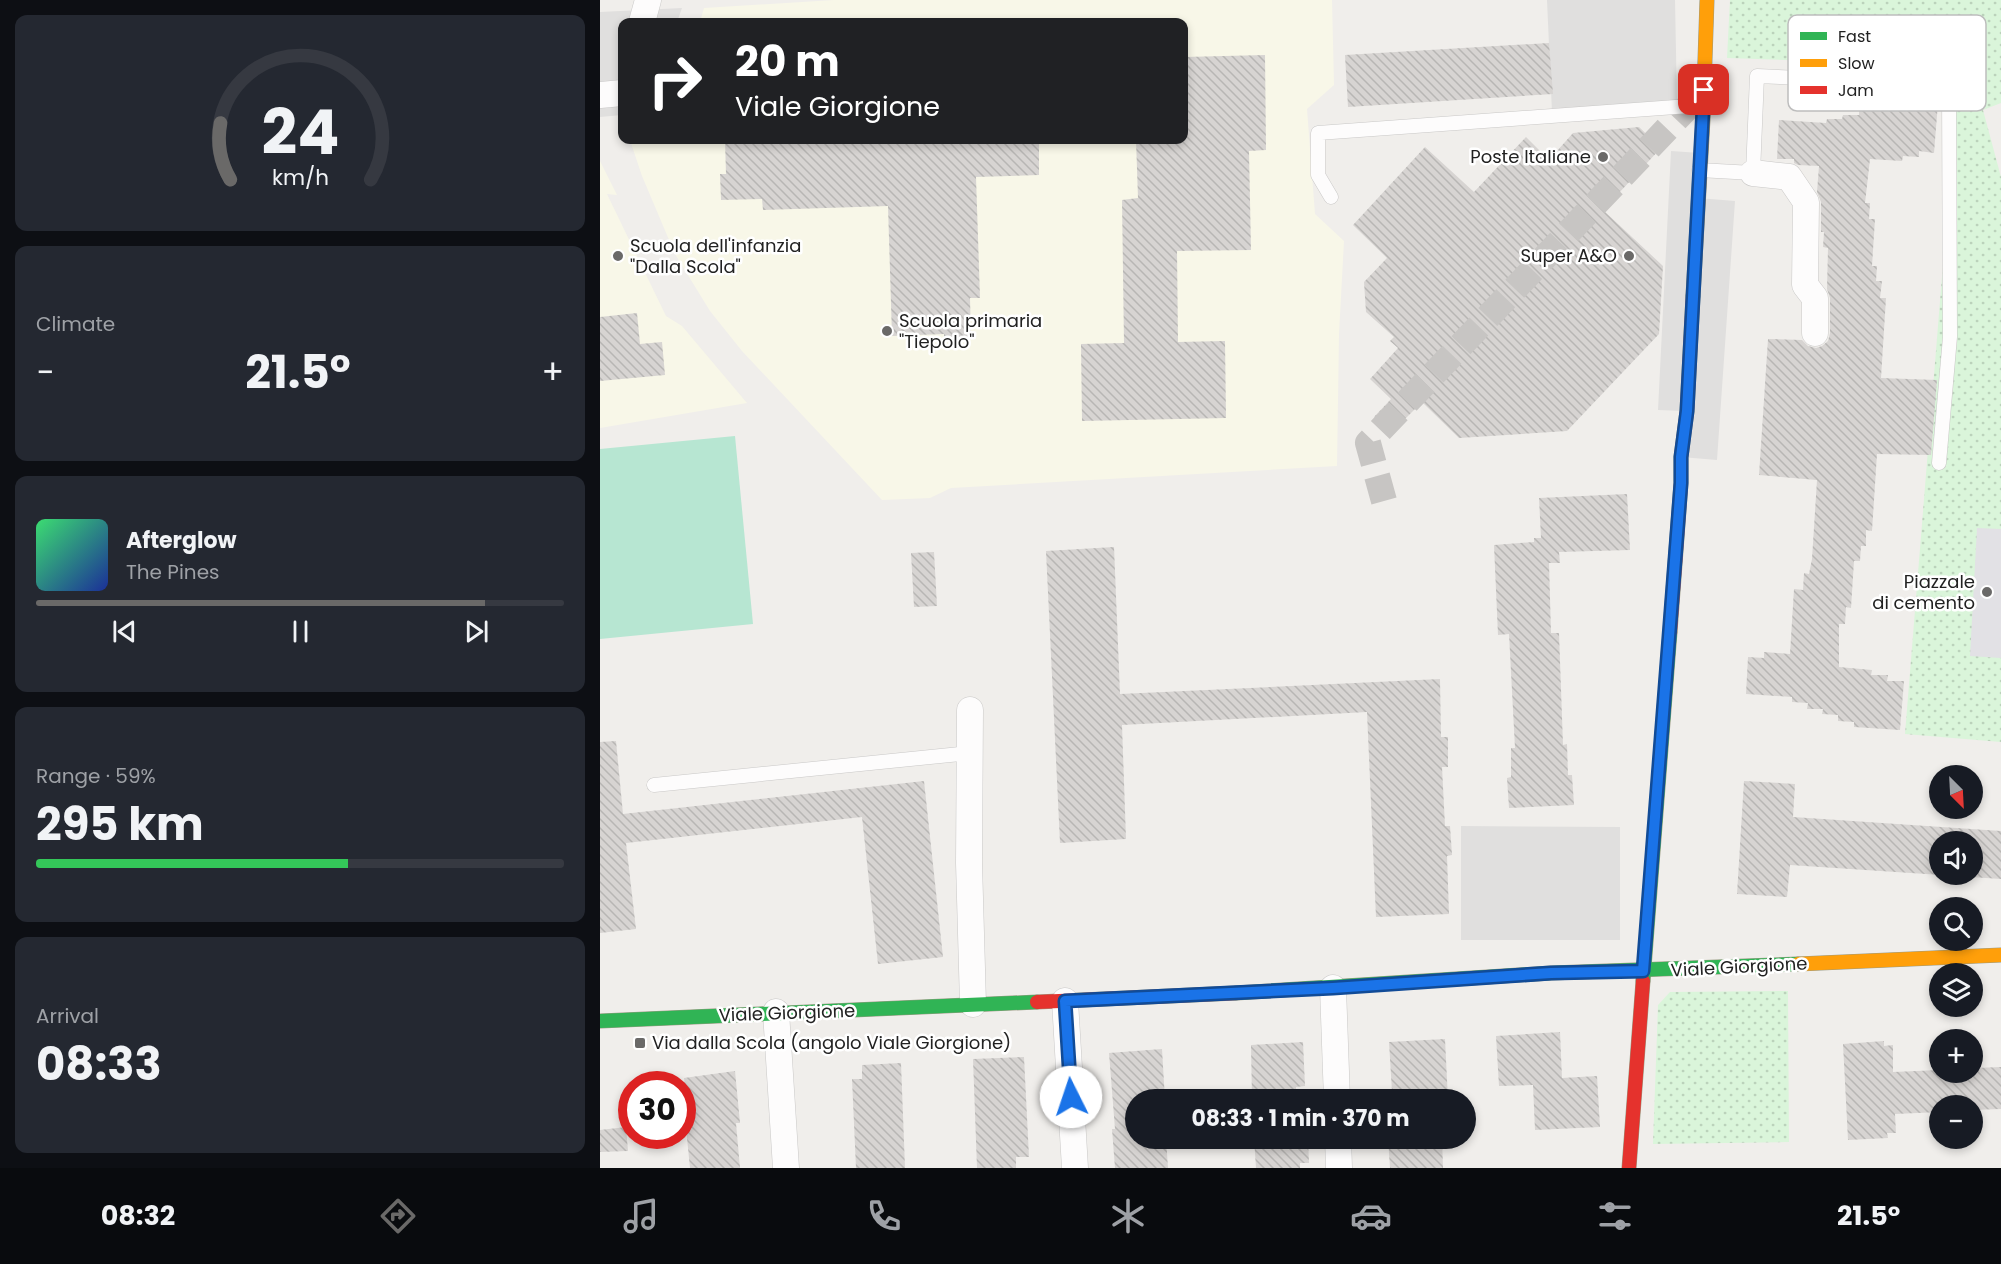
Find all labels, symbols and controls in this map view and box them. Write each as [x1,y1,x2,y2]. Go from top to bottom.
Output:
legend [1788,15,1986,111]
text: Fast [1838,25,1871,48]
text: 20 m [735,32,840,91]
icon: right [636,42,714,120]
text: Slow [1838,52,1875,75]
pin [1678,64,1729,115]
icon: arrive [1687,73,1720,106]
text: Jam [1838,79,1874,102]
text: 24 [261,88,339,176]
text: Viale Giorgione [735,88,940,125]
place label: Poste Italiane [1470,144,1591,169]
marker: Poste Italiane [1596,150,1610,164]
text: km/h [271,162,329,193]
place label: Scuola dell'infanzia "Dalla Scola" [630,233,801,279]
place label: Super A&O [1520,243,1617,268]
marker: Scuola dell'infanzia "Dalla Scola" [611,249,625,263]
marker: Super A&O [1622,249,1636,263]
place label: Scuola primaria "Tiepolo" [899,308,1042,354]
text: Climate [36,310,115,338]
marker: Scuola primaria "Tiepolo" [880,324,894,338]
text: 21.5° [245,341,351,404]
text: − [36,349,54,396]
text: + [541,349,564,396]
text: Afterglow [126,525,237,556]
text: The Pines [126,558,220,586]
place label: Piazzale di cemento [1872,569,1975,615]
marker: Piazzale di cemento [1980,585,1994,599]
icon: previous [108,615,141,648]
icon: pause [284,615,317,648]
icon: next [460,615,493,648]
text: Range · 59% [36,762,156,790]
north arrow [1929,765,1983,819]
map controls [1929,765,1983,1149]
text: 295 km [36,793,204,856]
button: sound [1929,831,1983,885]
button: search [1929,897,1983,951]
street label: Viale Giorgione [1670,950,1808,983]
button: layers [1929,963,1983,1017]
street label: Viale Giorgione [718,998,856,1027]
text: Arrival [36,1002,99,1030]
button: + [1929,1029,1983,1083]
place label: Via dalla Scola (angolo Viale Giorgione) [652,1030,1011,1055]
text: 08:33 [36,1033,162,1096]
marker: Via dalla Scola (angolo Viale Giorgione) [633,1036,647,1050]
position arrow [1039,1065,1103,1129]
speed limit sign: 30 [618,1071,696,1149]
button: − [1929,1095,1983,1149]
text: 08:33 · 1 min · 370 m [1191,1103,1410,1134]
icon: directions [377,1195,419,1237]
icon: music [620,1195,662,1237]
icon: phone [863,1195,905,1237]
icon: climate [1107,1195,1149,1237]
icon: car [1350,1195,1392,1237]
icon: filters [1594,1195,1636,1237]
text: 08:32 [101,1197,175,1234]
text: 21.5° [1837,1197,1900,1234]

